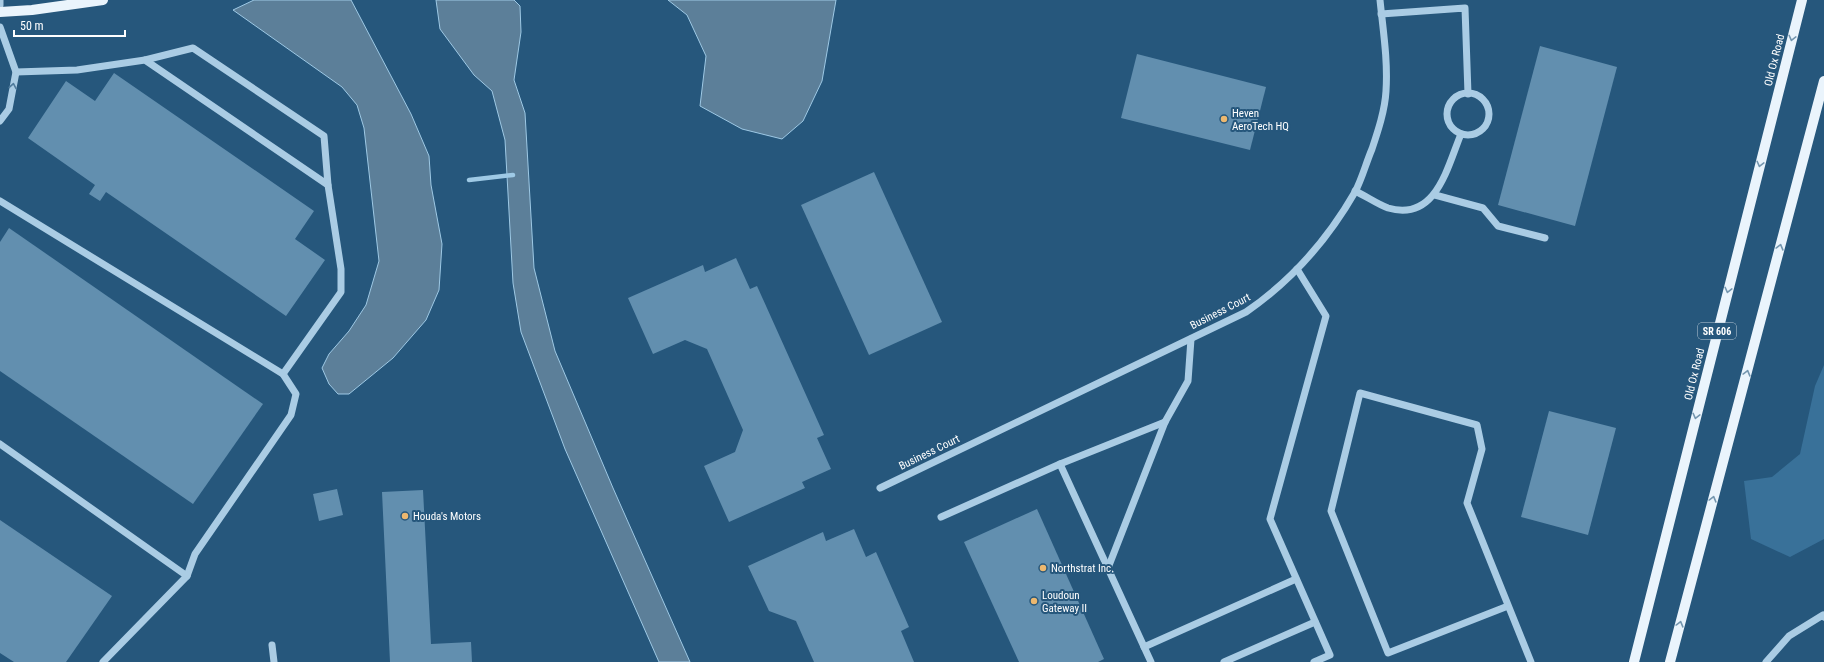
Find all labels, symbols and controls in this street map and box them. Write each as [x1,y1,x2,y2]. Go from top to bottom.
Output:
scale bar [14,12,125,38]
text: 50 m [20,19,44,33]
street label: Old Ox Road [1762,33,1787,87]
one-way arrow [1789,35,1797,41]
one-way arrow [8,83,17,89]
place label: Heven AeroTech HQ [1232,107,1289,133]
marker: Heven AeroTech HQ [1219,114,1229,124]
one-way arrow [1756,160,1765,167]
one-way arrow [1775,244,1784,251]
one-way arrow [1724,286,1733,293]
street label: Business Court [1188,291,1253,332]
road number: SR 606 [1698,323,1736,339]
street label: Old Ox Road [1682,347,1707,401]
one-way arrow [1742,370,1750,376]
one-way arrow [1692,412,1701,419]
street label: Business Court [897,432,962,473]
one-way arrow [1708,495,1717,502]
place label: Houda's Motors [413,510,481,523]
marker: Houda's Motors [400,511,410,521]
place label: Northstrat Inc. [1051,562,1114,575]
marker: Northstrat Inc. [1038,563,1048,573]
place label: Loudoun Gateway II [1042,589,1087,615]
marker: Loudoun Gateway II [1029,596,1039,606]
one-way arrow [1675,621,1684,628]

